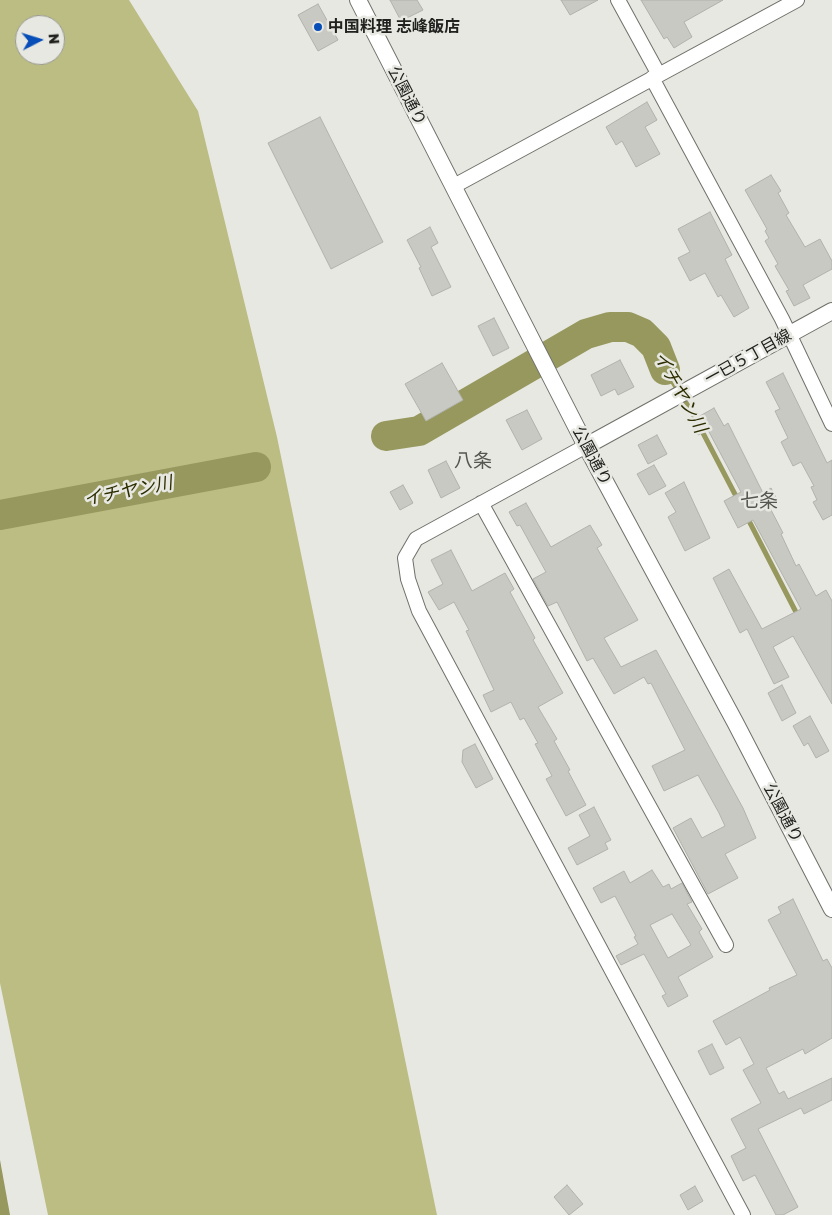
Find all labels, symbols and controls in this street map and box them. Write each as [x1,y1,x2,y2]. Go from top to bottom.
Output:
north arrow [15,15,65,65]
place label: 中国料理 志峰飯店 [328,17,460,37]
marker: 中国料理 志峰飯店 [312,21,324,33]
text: N [46,33,63,45]
street label: 公園通り [384,63,430,129]
street label: 一已５丁目線 [701,325,795,389]
water label: イチヤン川 [649,347,711,437]
street label: 公園通り [569,423,615,489]
district label: 八条 [454,450,492,472]
water label: イチヤン川 [82,472,174,510]
district label: 七条 [740,490,778,512]
street label: 公園通り [760,780,806,846]

